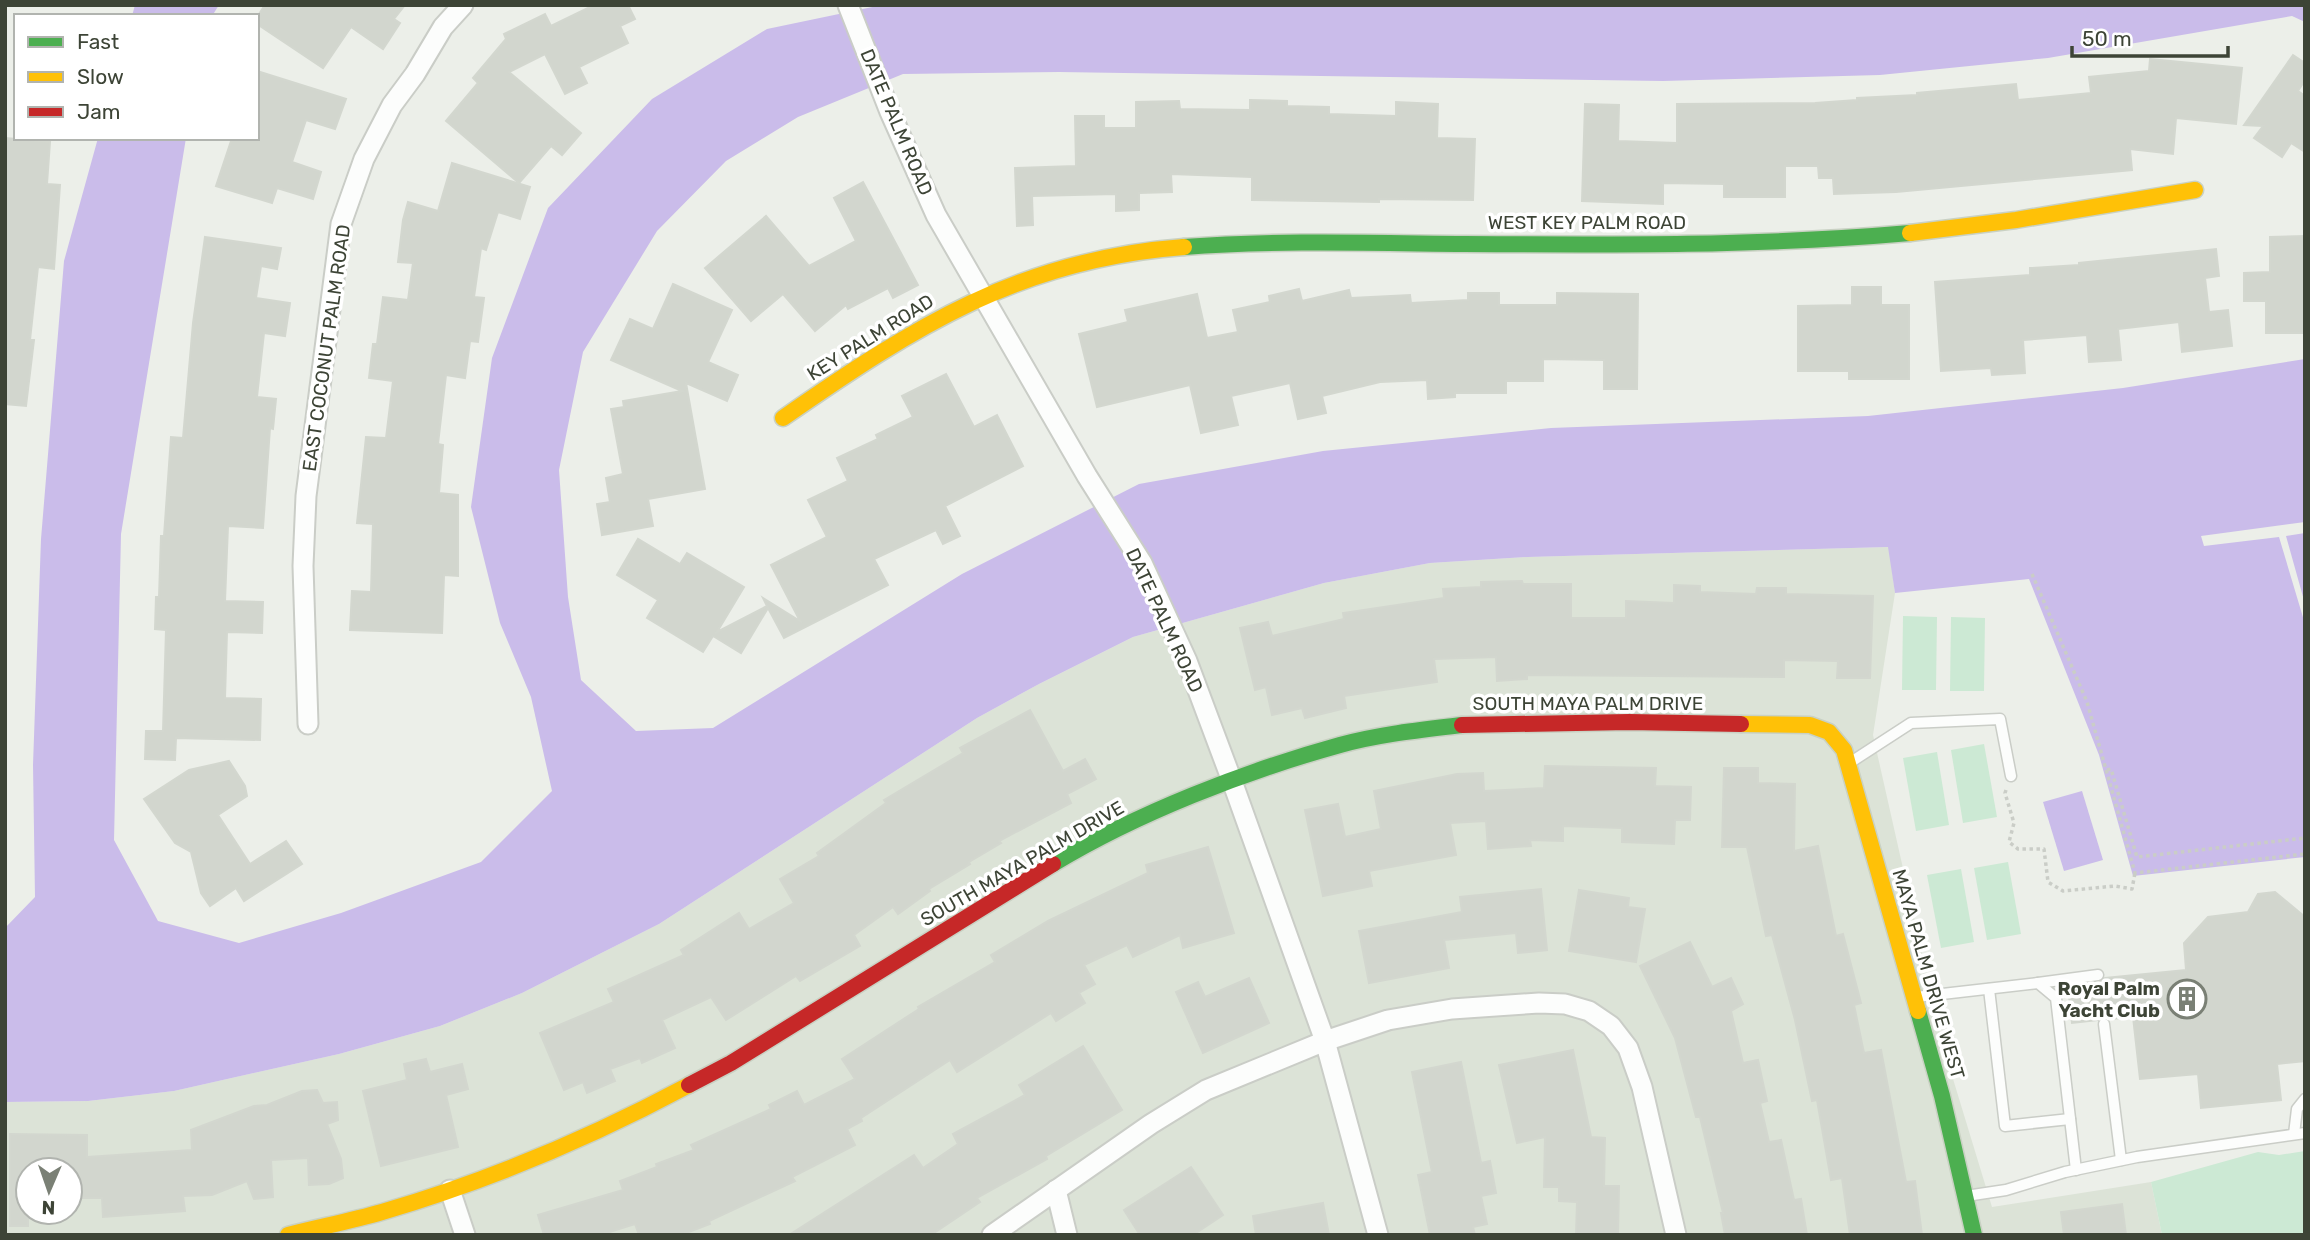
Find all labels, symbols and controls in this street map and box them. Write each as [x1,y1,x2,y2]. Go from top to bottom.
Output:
legend [14,14,259,140]
scale bar [2072,14,2228,58]
text: 50 m [2082,26,2132,51]
text: Fast [77,29,119,54]
street label: DATE PALM ROAD [855,46,938,199]
text: Slow [77,64,124,89]
text: Jam [77,99,121,124]
street label: WEST KEY PALM ROAD [1488,211,1686,234]
street label: EAST COCONUT PALM ROAD [298,223,355,473]
street label: KEY PALM ROAD [803,289,938,386]
street label: DATE PALM ROAD [1121,544,1208,696]
street label: SOUTH MAYA PALM DRIVE [1473,692,1703,715]
street label: SOUTH MAYA PALM DRIVE [917,796,1128,931]
street label: MAYA PALM DRIVE WEST [1888,867,1970,1082]
place label: Royal Palm Yacht Club [2058,977,2160,1022]
building icon: Royal Palm Yacht Club [2166,978,2208,1020]
north arrow [14,1156,84,1226]
text: N [41,1196,56,1219]

